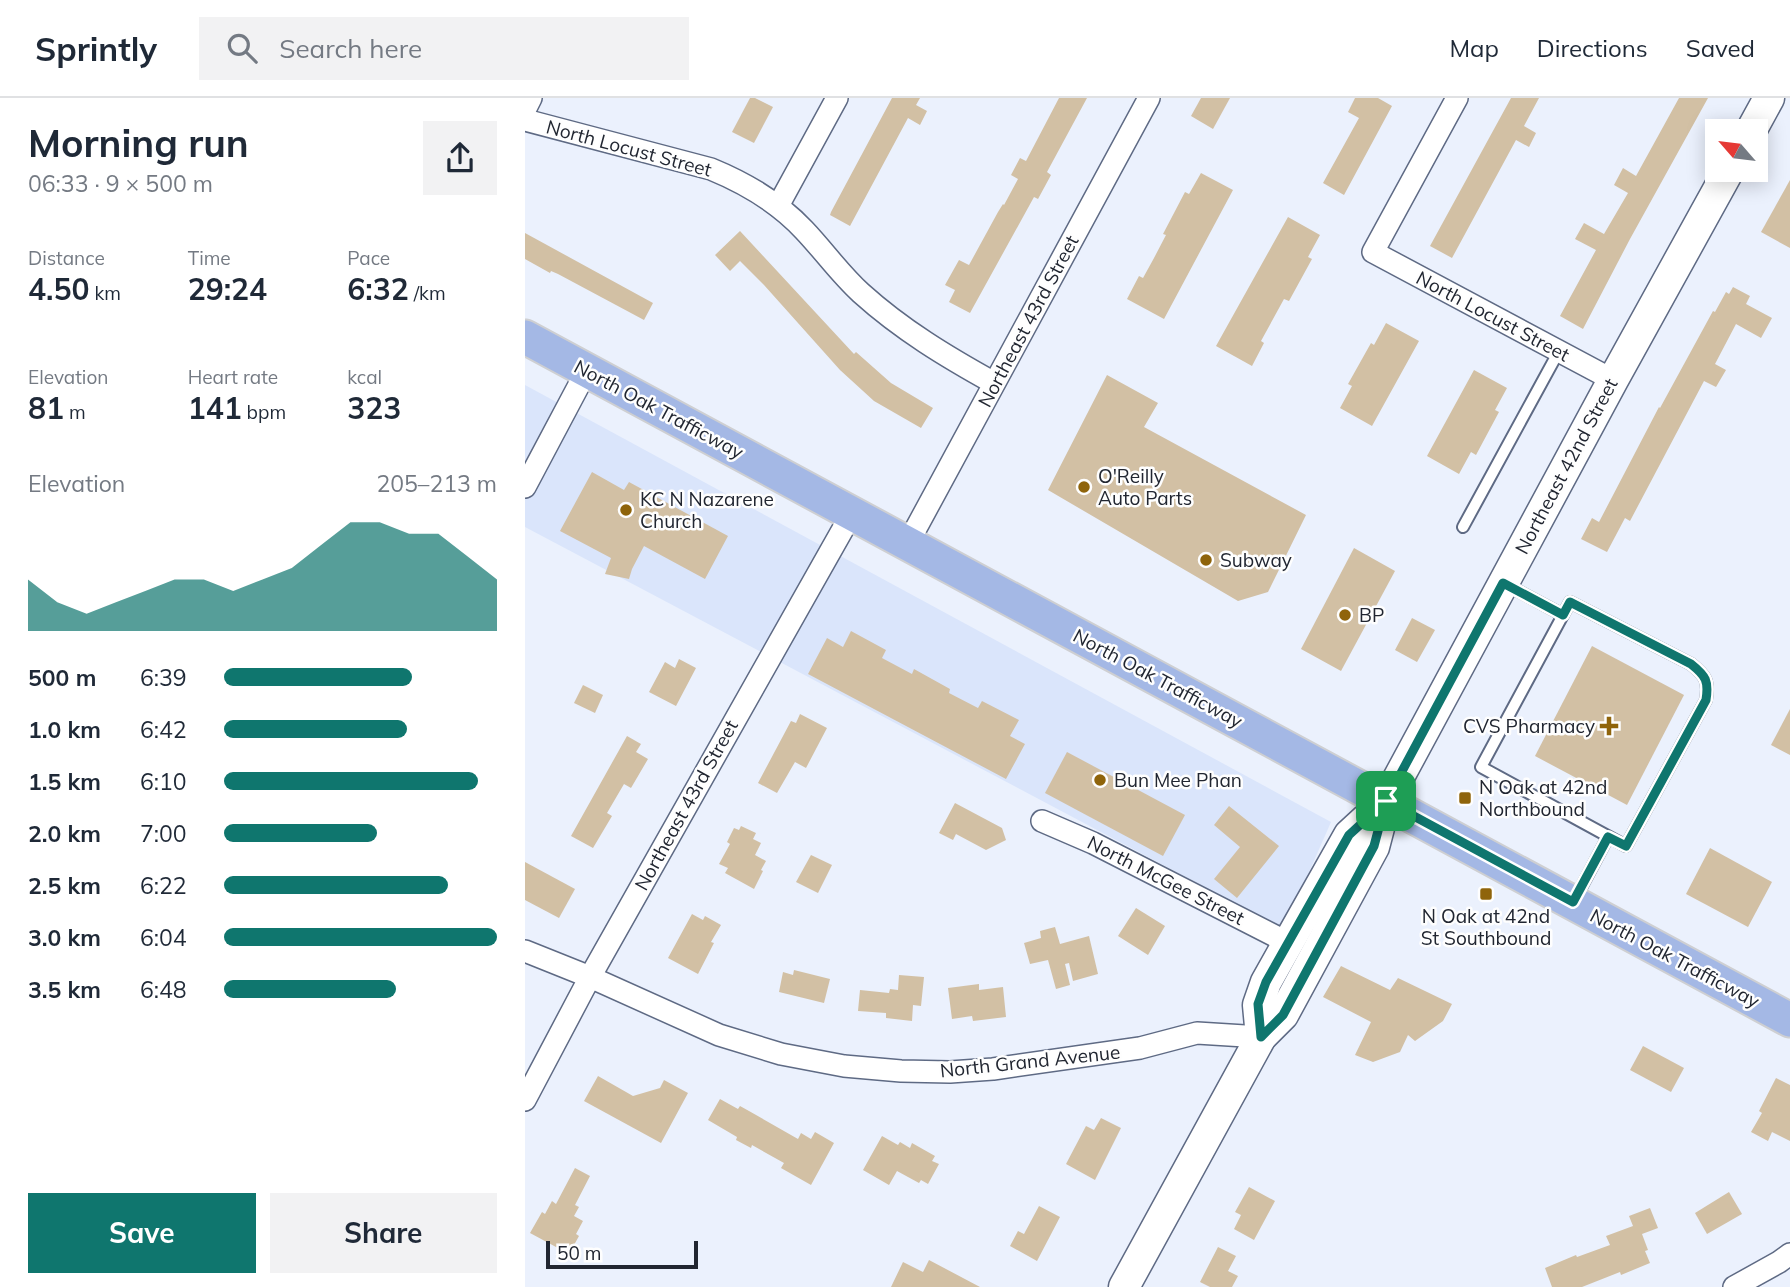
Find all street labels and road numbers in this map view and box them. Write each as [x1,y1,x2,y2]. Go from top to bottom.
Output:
street label: North Locust Street [544,114,715,182]
street label: Northeast 43rd Street [972,231,1084,411]
street label: North Locust Street [1412,265,1574,367]
street label: North Oak Trafficway [570,354,748,464]
street label: Northeast 42nd Street [1509,374,1623,558]
street label: North Oak Trafficway [1069,623,1247,733]
street label: Northeast 43rd Street [629,715,743,895]
street label: North McGee Street [1083,830,1249,930]
street label: North Oak Trafficway [1586,903,1764,1013]
street label: North Grand Avenue [939,1040,1121,1082]

